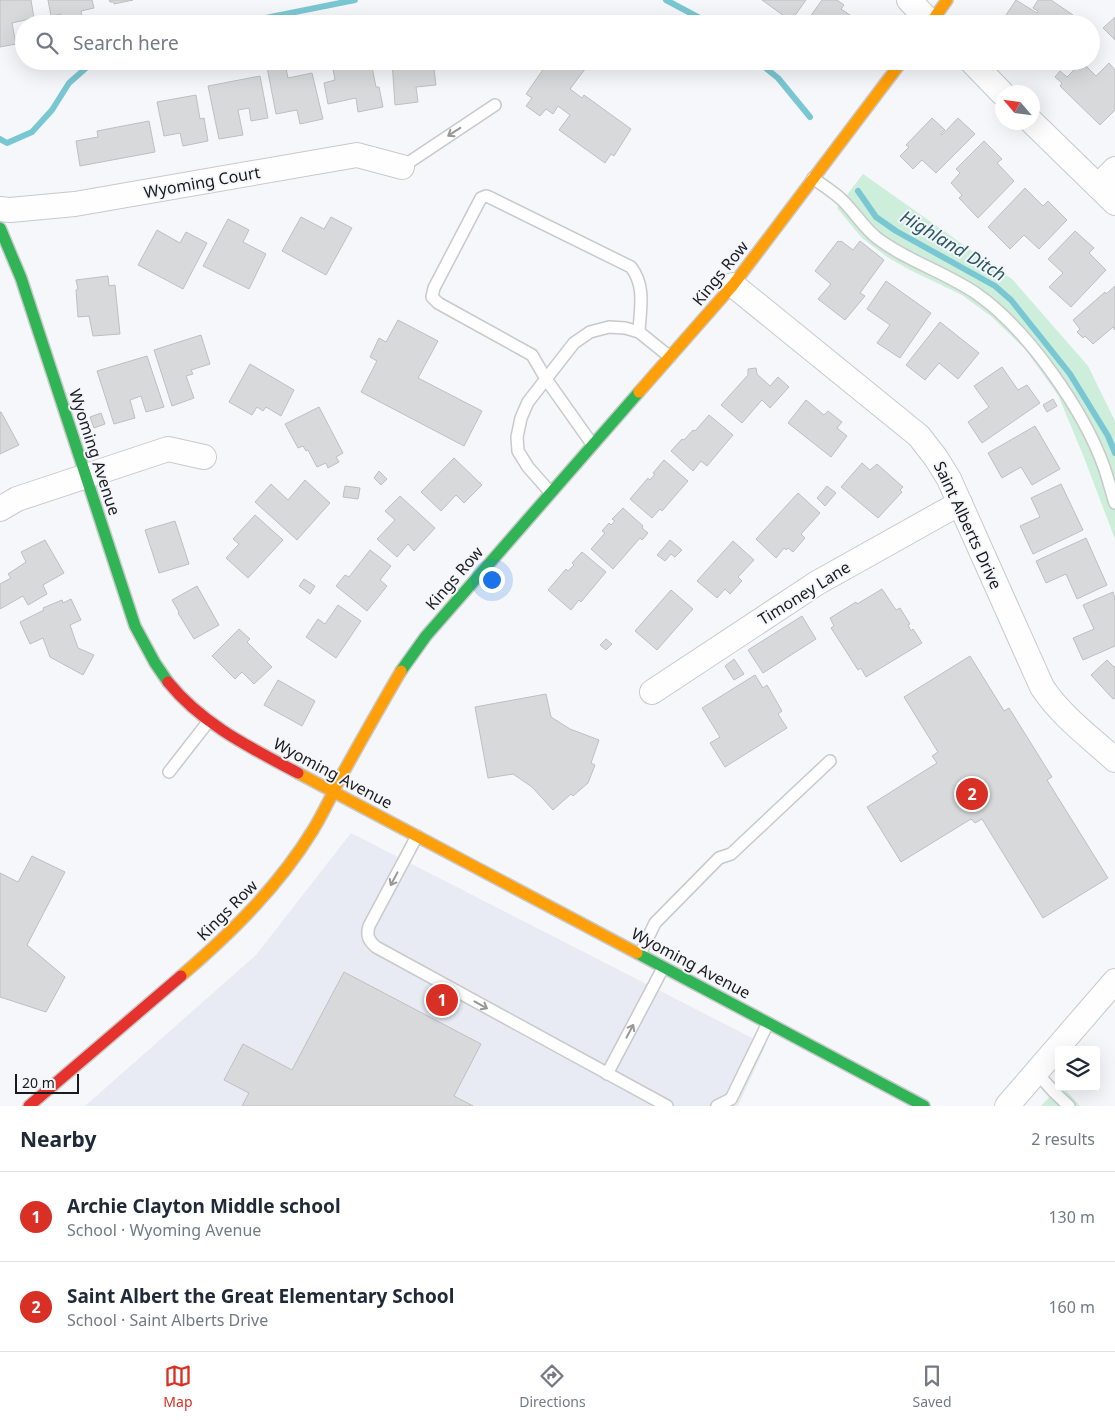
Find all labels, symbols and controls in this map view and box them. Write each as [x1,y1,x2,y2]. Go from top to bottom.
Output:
search box [15,15,1100,70]
icon: search [33,29,61,57]
text: Search here [73,30,179,56]
north arrow [995,85,1040,130]
one-way arrow [447,127,461,137]
street label: Wyoming Court [142,161,262,203]
water label: Highland Ditch [896,204,1011,286]
street label: Kings Row [687,236,753,310]
street label: Wyoming Avenue [64,386,126,518]
street label: Saint Alberts Drive [929,457,1007,593]
street label: Kings Row [420,541,488,614]
street label: Timoney Lane [754,556,854,630]
your location [479,567,505,593]
street label: Wyoming Avenue [270,732,396,814]
pin: 2 [956,775,988,813]
one-way arrow [389,871,398,886]
street label: Kings Row [192,875,262,945]
street label: Wyoming Avenue [628,922,754,1004]
pin: 1 [426,981,458,1019]
one-way arrow [474,1000,489,1010]
one-way arrow [625,1024,635,1039]
map controls [1055,1046,1100,1091]
button: layers [1055,1046,1100,1091]
scale bar [15,1071,79,1094]
text: 20 m [22,1073,55,1092]
text: Nearby [20,1125,96,1153]
text: 2 results [1031,1128,1095,1150]
text: Archie Clayton Middle school [67,1193,341,1219]
text: 1 [31,1206,41,1228]
text: 130 m [1048,1206,1095,1228]
text: School · Wyoming Avenue [67,1219,261,1241]
text: Saint Albert the Great Elementary School [67,1283,454,1309]
text: 2 [31,1296,41,1318]
text: 160 m [1048,1296,1095,1318]
text: School · Saint Alberts Drive [67,1309,268,1331]
tab: Map [163,1362,193,1411]
tab: Directions [519,1362,586,1411]
tab: Saved [912,1362,952,1411]

